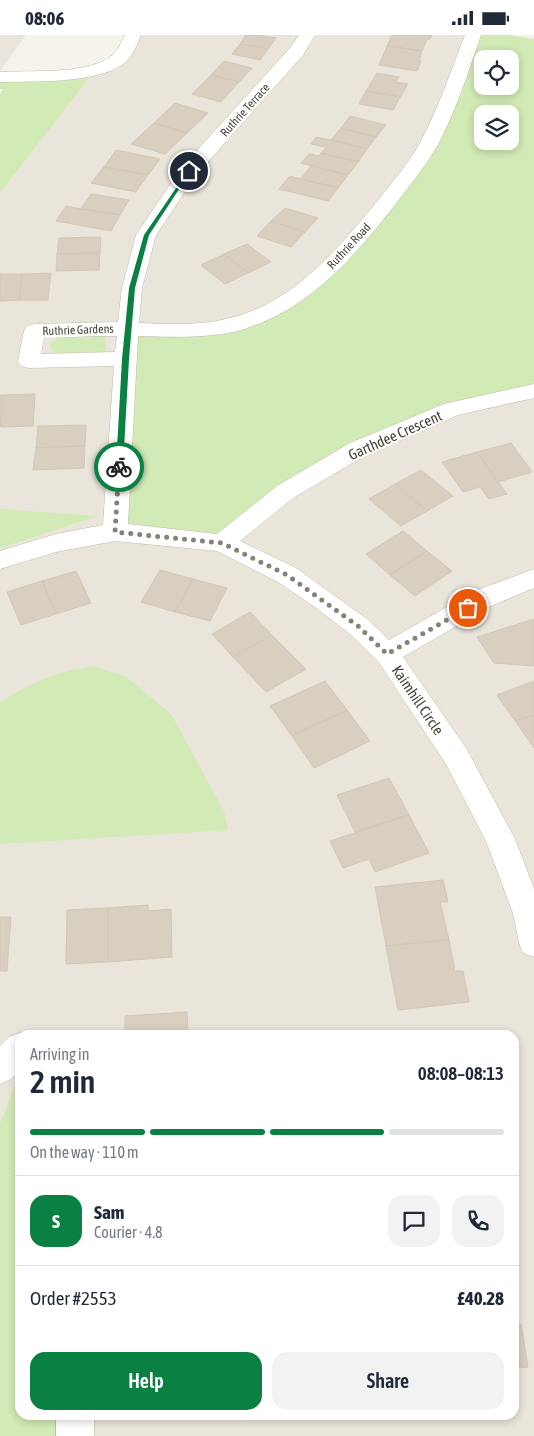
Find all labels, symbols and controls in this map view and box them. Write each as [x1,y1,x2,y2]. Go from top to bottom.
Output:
text: 08:06 [25,7,64,29]
map controls [474,50,519,150]
button: locate [474,50,519,95]
street label: Ruthrie Terrace [217,81,273,139]
button: layers [474,105,519,150]
pin [168,150,210,192]
icon: home [175,157,203,185]
street label: Ruthrie Road [324,220,374,272]
street label: Ruthrie Gardens [42,322,114,338]
street label: Garthdee Crescent [346,407,444,463]
courier [94,442,144,492]
icon: bike [105,453,133,481]
pin [447,587,489,629]
icon: bag [454,594,482,622]
street label: Kaimhill Circle [389,662,447,738]
text: Arriving in [30,1045,90,1063]
text: 08:08–08:13 [418,1062,504,1084]
text: 2 min [30,1063,95,1100]
text: On the way · 110 m [30,1143,139,1161]
button: chat [388,1195,440,1247]
button: phone [452,1195,504,1247]
text: Sam [94,1201,125,1223]
text: S [52,1210,60,1232]
text: Courier · 4.8 [94,1223,163,1241]
text: Order #2553 [30,1287,117,1309]
text: £40.28 [457,1287,504,1309]
button: Help [30,1352,262,1410]
button: Share [272,1352,504,1410]

